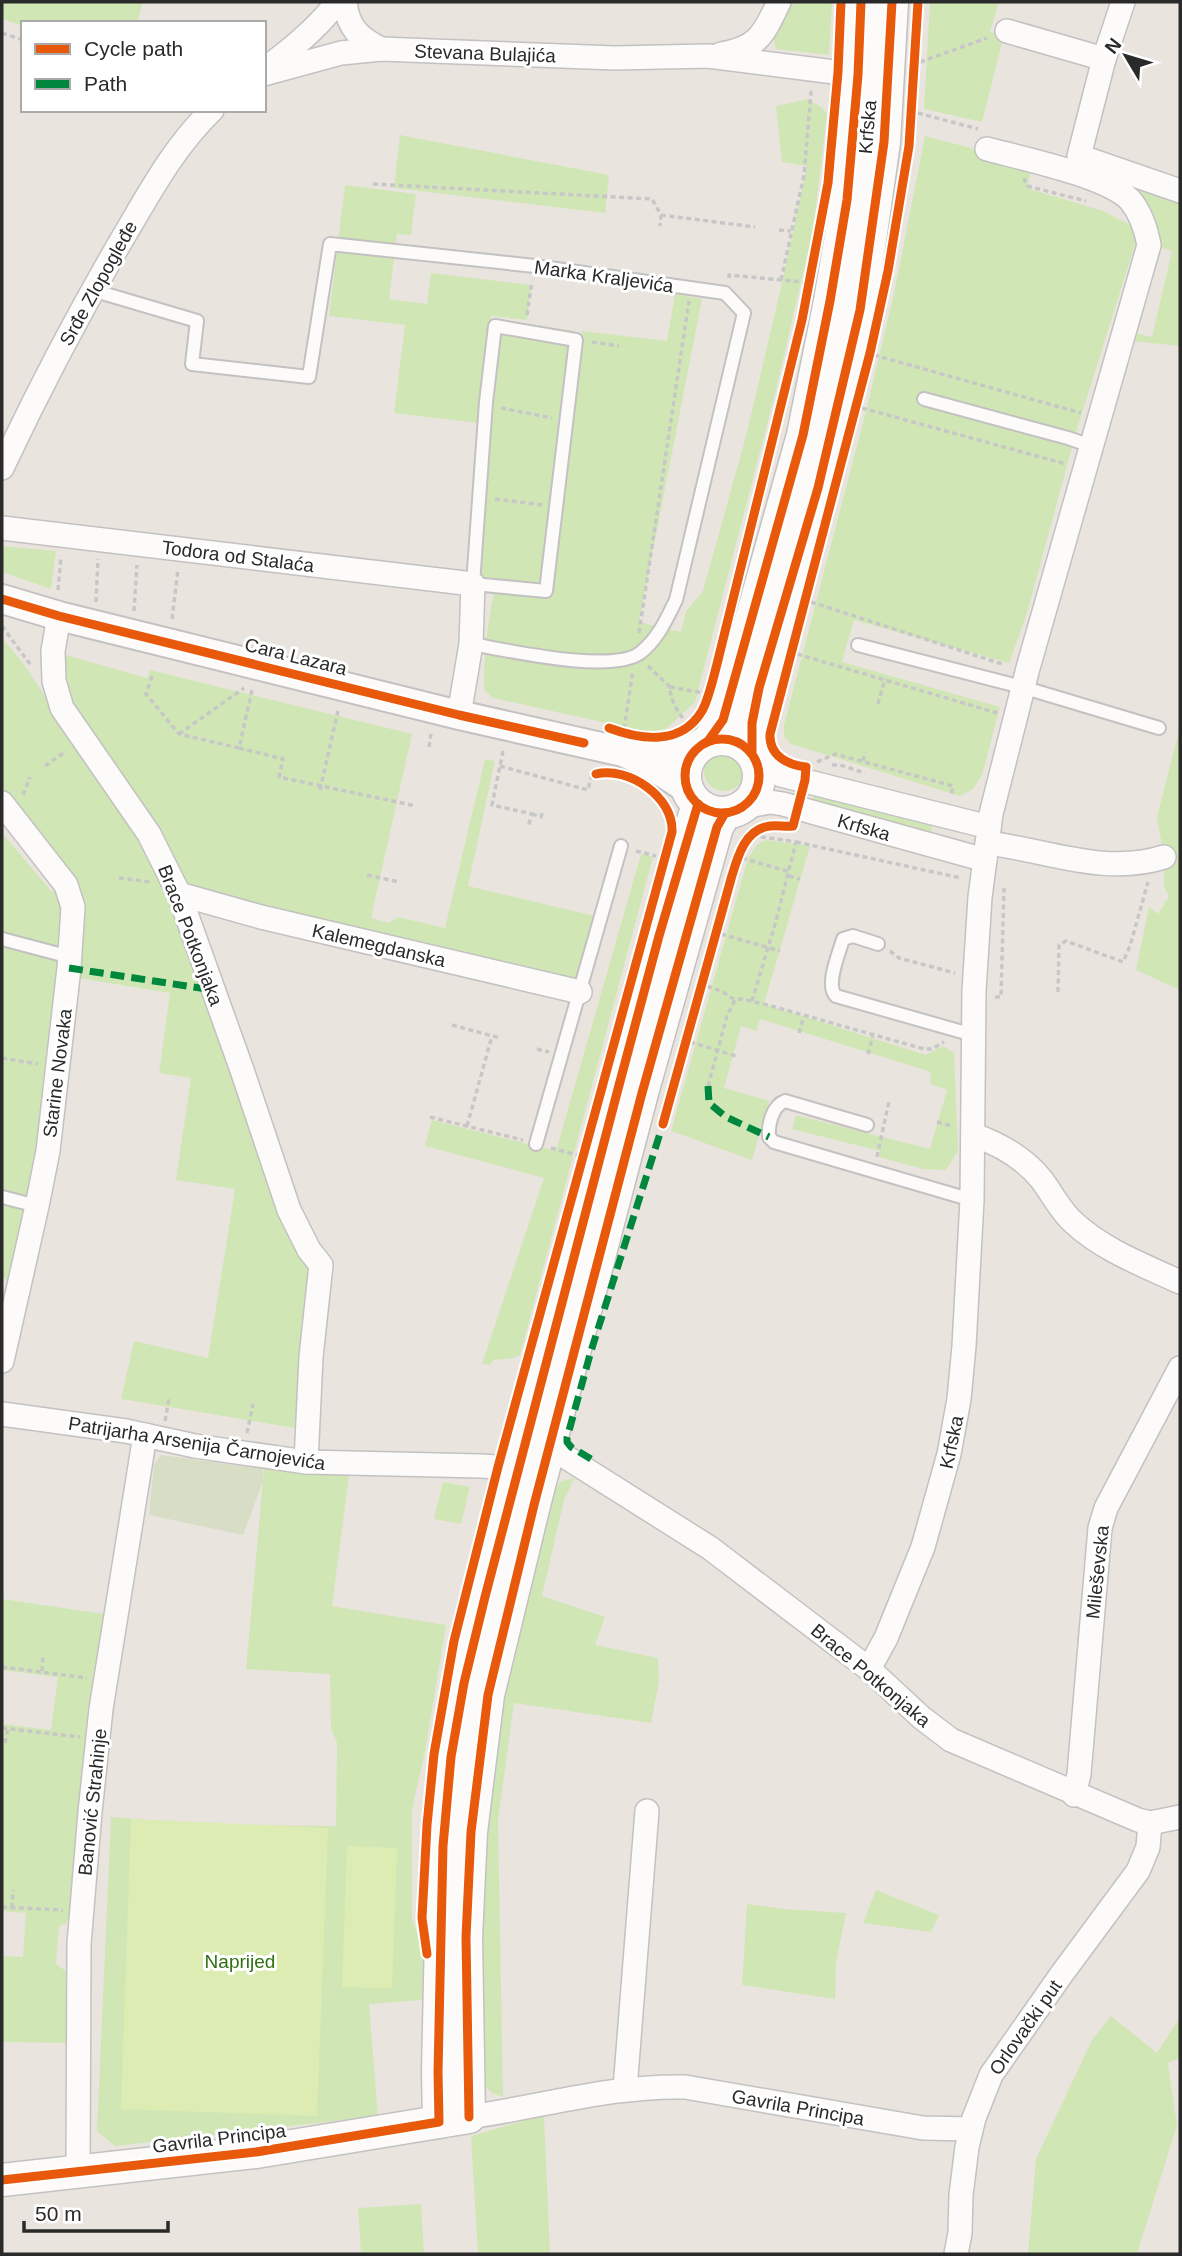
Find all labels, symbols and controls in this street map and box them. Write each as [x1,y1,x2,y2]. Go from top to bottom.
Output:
legend [21,21,266,112]
north arrow [1091,21,1161,91]
text: N [1100,34,1125,58]
text: Cycle path [84,37,183,60]
street label: Stevana Bulajića [414,41,557,66]
text: Path [84,72,127,95]
street label: Krfska [855,99,880,155]
street label: Srđe Zlopogleđe [55,217,141,349]
street label: Marka Kraljevića [533,256,675,297]
street label: Todora od Stalaća [161,537,316,576]
street label: Cara Lazara [243,634,350,679]
street label: Krfska [835,810,893,845]
street label: Brace Potkonjaka [154,862,227,1009]
street label: Kalemegdanska [310,920,448,971]
street label: Starine Novaka [39,1007,76,1139]
street label: Patrijarha Arsenija Čarnojevića [67,1413,327,1474]
street label: Krfska [936,1413,967,1471]
street label: Mileševska [1082,1524,1113,1620]
street label: Brace Potkonjaka [807,1619,935,1732]
street label: Banović Strahinje [74,1727,111,1877]
park label: Naprijed [205,1951,275,1972]
street label: Orlovački put [985,1975,1066,2079]
street label: Gavrila Principa [730,2086,866,2130]
street label: Gavrila Principa [151,2120,287,2157]
scale bar [24,2190,168,2234]
text: 50 m [35,2202,82,2225]

